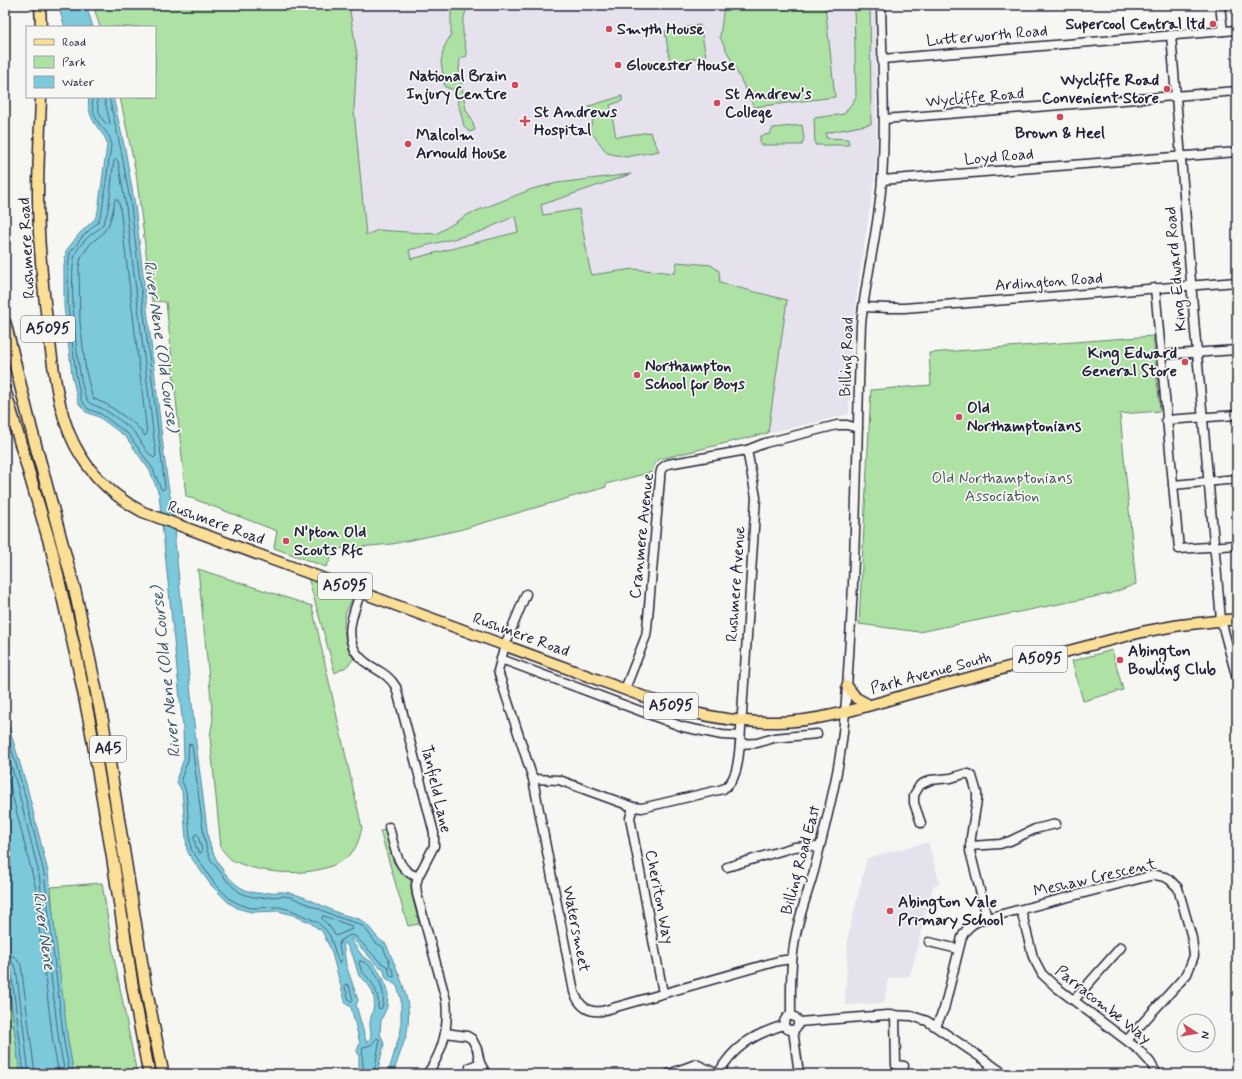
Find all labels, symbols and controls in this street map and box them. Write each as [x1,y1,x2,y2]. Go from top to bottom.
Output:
place label: Supercool Central ltd [1065,14,1205,35]
place label: Smyth House [617,19,705,40]
marker: Supercool Central ltd [1208,19,1218,29]
street label: Lutterworth Road [925,20,1049,52]
marker: Smyth House [604,24,614,34]
legend [26,26,156,98]
text: Road [62,35,86,51]
text: Park [62,55,86,71]
place label: Gloucester House [626,55,735,76]
marker: Gloucester House [613,60,623,70]
place label: National Brain Injury Centre [406,66,507,105]
place label: Wycliffe Road Convenient Store [1042,70,1159,109]
text: Water [62,75,94,91]
marker: National Brain Injury Centre [510,80,520,90]
street label: Wycliffe Road [925,83,1025,113]
place label: St Andrew's College [725,84,812,124]
marker: Wycliffe Road Convenient Store [1162,84,1172,94]
marker: St Andrew's College [712,98,722,108]
place label: St Andrews Hospital [534,102,618,141]
marker: Brown & Heel [1055,112,1065,122]
marker: St Andrews Hospital [519,115,531,127]
place label: Brown & Heel [1015,123,1105,144]
place label: Malcolm Arnould House [416,125,507,164]
marker: Malcolm Arnould House [403,139,413,149]
street label: Loyd Road [963,144,1035,170]
street label: Rushmere Road [14,197,40,299]
street label: King Edward Road [1160,205,1193,332]
water label: River Nene (Old Course) [138,259,184,435]
street label: Ardington Road [994,268,1104,296]
road number: A5095 [21,316,75,342]
street label: Billing Road [835,317,860,397]
place label: King Edward General Store [1081,343,1177,382]
place label: Northampton School for Boys [645,356,746,397]
marker: King Edward General Store [1180,357,1190,367]
marker: Northampton School for Boys [632,370,642,380]
place label: Old Northamptonians [967,398,1082,437]
marker: Old Northamptonians [954,412,964,422]
park label: Old Northamptonians Association [931,468,1073,507]
street label: Cranmere Avenue [625,472,659,600]
street label: Rushmere Road [165,496,267,550]
place label: N'pton Old Scouts Rfc [294,522,366,561]
street label: Rushmere Avenue [721,525,751,643]
marker: N'pton Old Scouts Rfc [281,536,291,546]
road number: A5095 [318,573,372,599]
water label: River Nene (Old Course) [146,583,186,759]
street label: Rushmere Road [470,608,572,662]
place label: Abington Bowling Club [1128,641,1217,682]
road number: A5095 [1013,646,1067,672]
street label: Park Avenue South [868,647,994,699]
marker: Abington Bowling Club [1115,655,1125,665]
road number: A5095 [644,693,698,719]
road number: A45 [90,736,126,762]
street label: Tanfield Lane [416,743,456,835]
street label: Billing Road East [776,803,827,917]
street label: Cheriton Way [640,848,678,946]
street label: Meshaw Crescent [1031,854,1159,902]
street label: Watersmeet [557,884,595,974]
water label: River Nene [28,890,60,972]
place label: Abington Vale Primary School [898,892,1004,931]
marker: Abington Vale Primary School [885,906,895,916]
street label: Parracombe Way [1050,961,1156,1049]
north arrow [1176,1013,1216,1053]
text: N [1197,1030,1212,1040]

